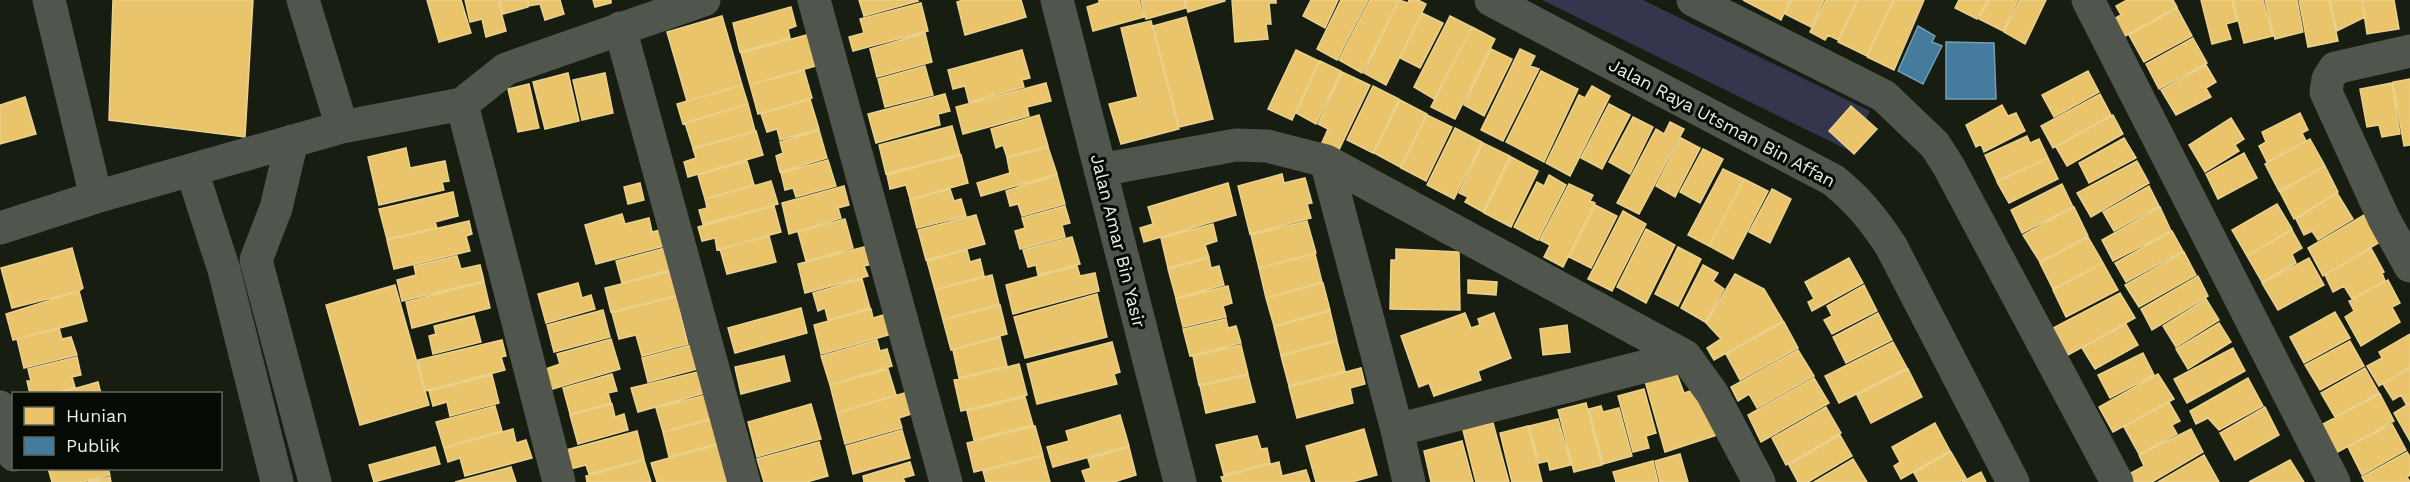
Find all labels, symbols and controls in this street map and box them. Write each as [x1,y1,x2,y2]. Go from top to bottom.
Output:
street label: Jalan Raya Utsman Bin Affan [1605,54,1839,191]
street label: Jalan Amar Bin Yasir [1087,152,1150,330]
legend [12,392,222,470]
text: Hunian [66,405,127,426]
text: Publik [66,435,120,456]

